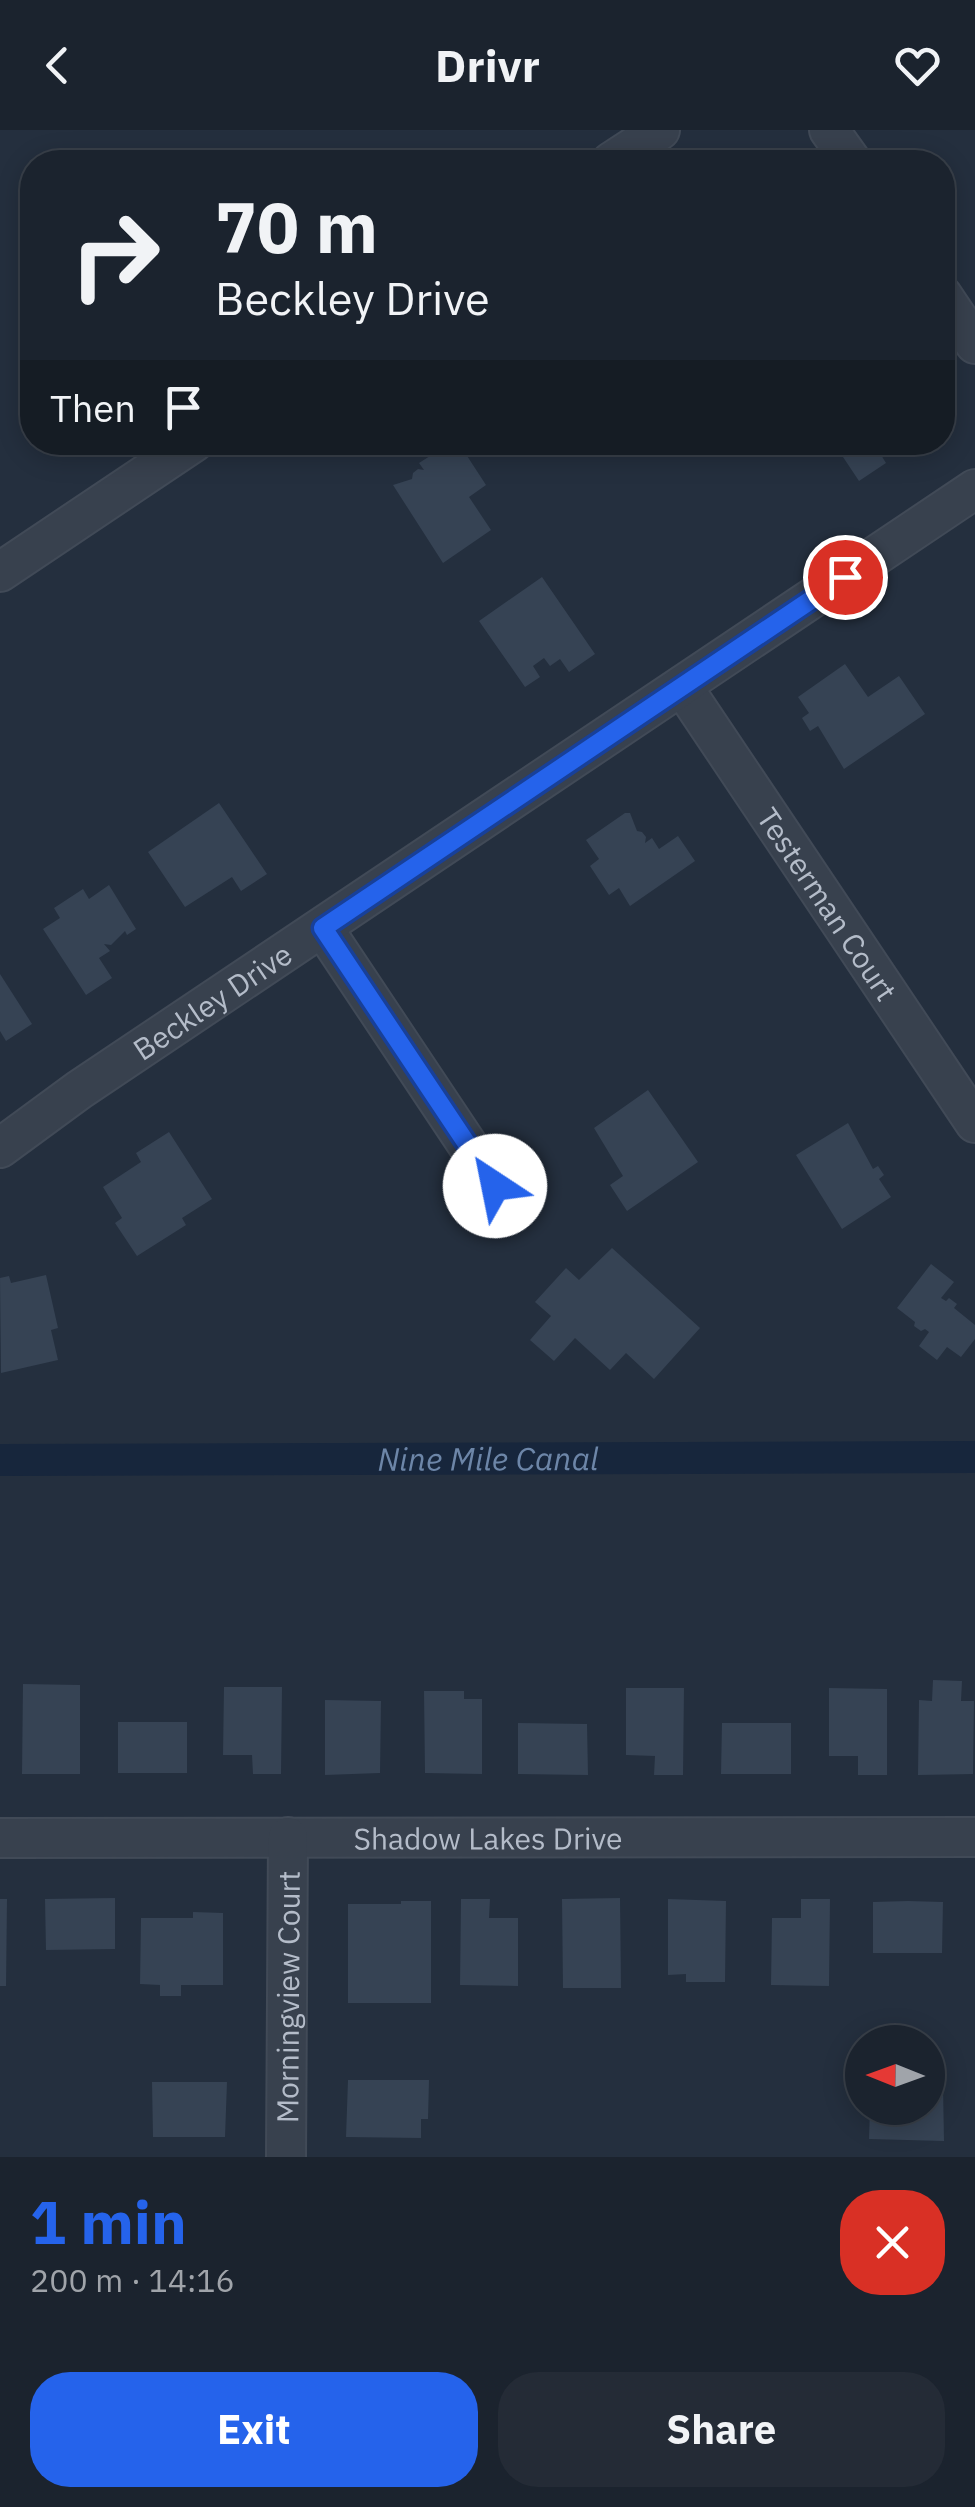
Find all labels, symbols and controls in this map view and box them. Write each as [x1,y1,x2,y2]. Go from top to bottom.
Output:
text: Drivr [435,36,540,94]
icon: back [30,38,85,93]
icon: heart [890,38,945,93]
text: 70 m [215,181,378,272]
icon: right [50,190,180,320]
text: Beckley Drive [215,269,490,327]
icon: arrive [156,380,211,435]
text: Then [50,383,136,432]
pin [803,535,888,620]
icon: arrive [818,550,873,605]
street label: Testerman Court [749,799,907,1008]
street label: Beckley Drive [125,934,299,1068]
position arrow [443,1134,547,1238]
water label: Nine Mile Canal [377,1437,599,1480]
street label: Shadow Lakes Drive [354,1818,622,1857]
street label: Morningview Court [267,1871,307,2123]
north arrow [845,2025,945,2125]
map controls [845,2025,945,2125]
text: 1 min [30,2182,187,2261]
button: close [840,2190,945,2295]
text: 200 m · 14:16 [30,2259,235,2301]
button: Exit [30,2372,478,2487]
button: Share [498,2372,945,2487]

